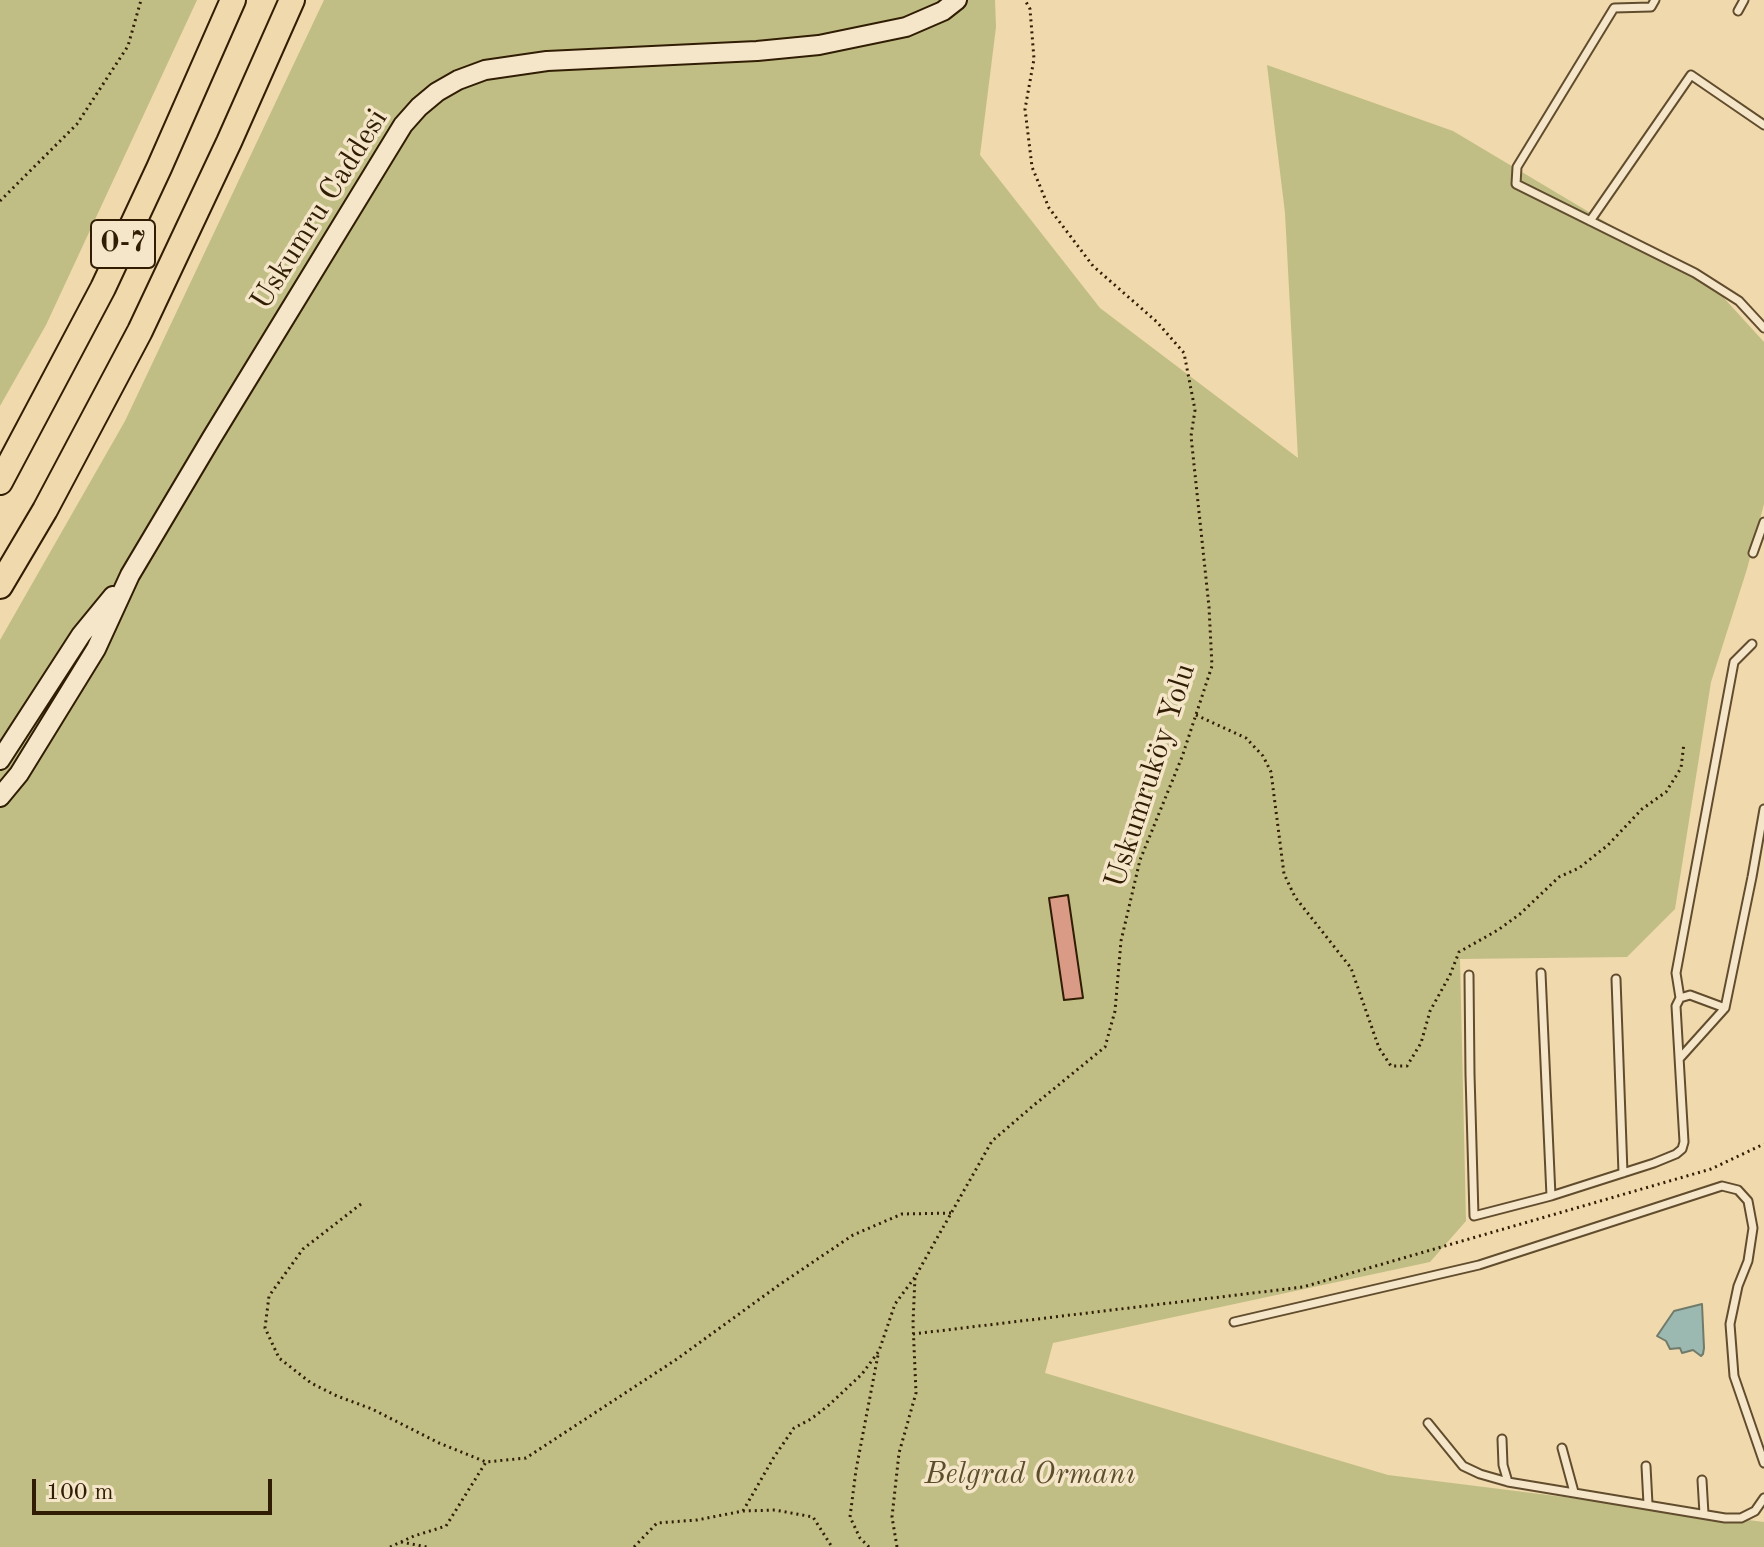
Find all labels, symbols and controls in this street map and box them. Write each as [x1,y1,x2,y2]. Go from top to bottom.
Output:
street label: Uskumru Caddesi [244,103,396,317]
road number: O-7 [91,220,155,268]
street label: Uskumruköy Yolu [1098,659,1204,893]
park label: Belgrad Ormanı [924,1457,1136,1493]
scale bar [36,1463,276,1513]
text: 100 m [46,1481,114,1505]

